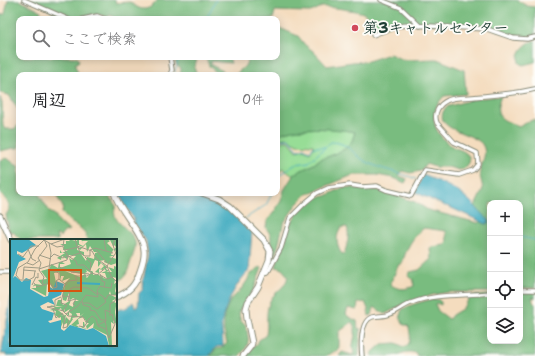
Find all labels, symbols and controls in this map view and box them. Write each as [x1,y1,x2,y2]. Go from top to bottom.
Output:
search box [16,16,280,60]
place label: 第3キャトルセンター [363,18,509,38]
marker: 第3キャトルセンター [350,23,360,33]
icon: search [30,27,52,49]
text: ここで検索 [62,29,137,49]
text: 周辺 [32,89,66,111]
text: 0件 [242,91,264,108]
map controls [487,200,523,344]
button: + [487,200,523,236]
button: − [487,236,523,272]
inset map [10,239,117,346]
button: locate [487,272,523,308]
button: layers [487,308,523,344]

